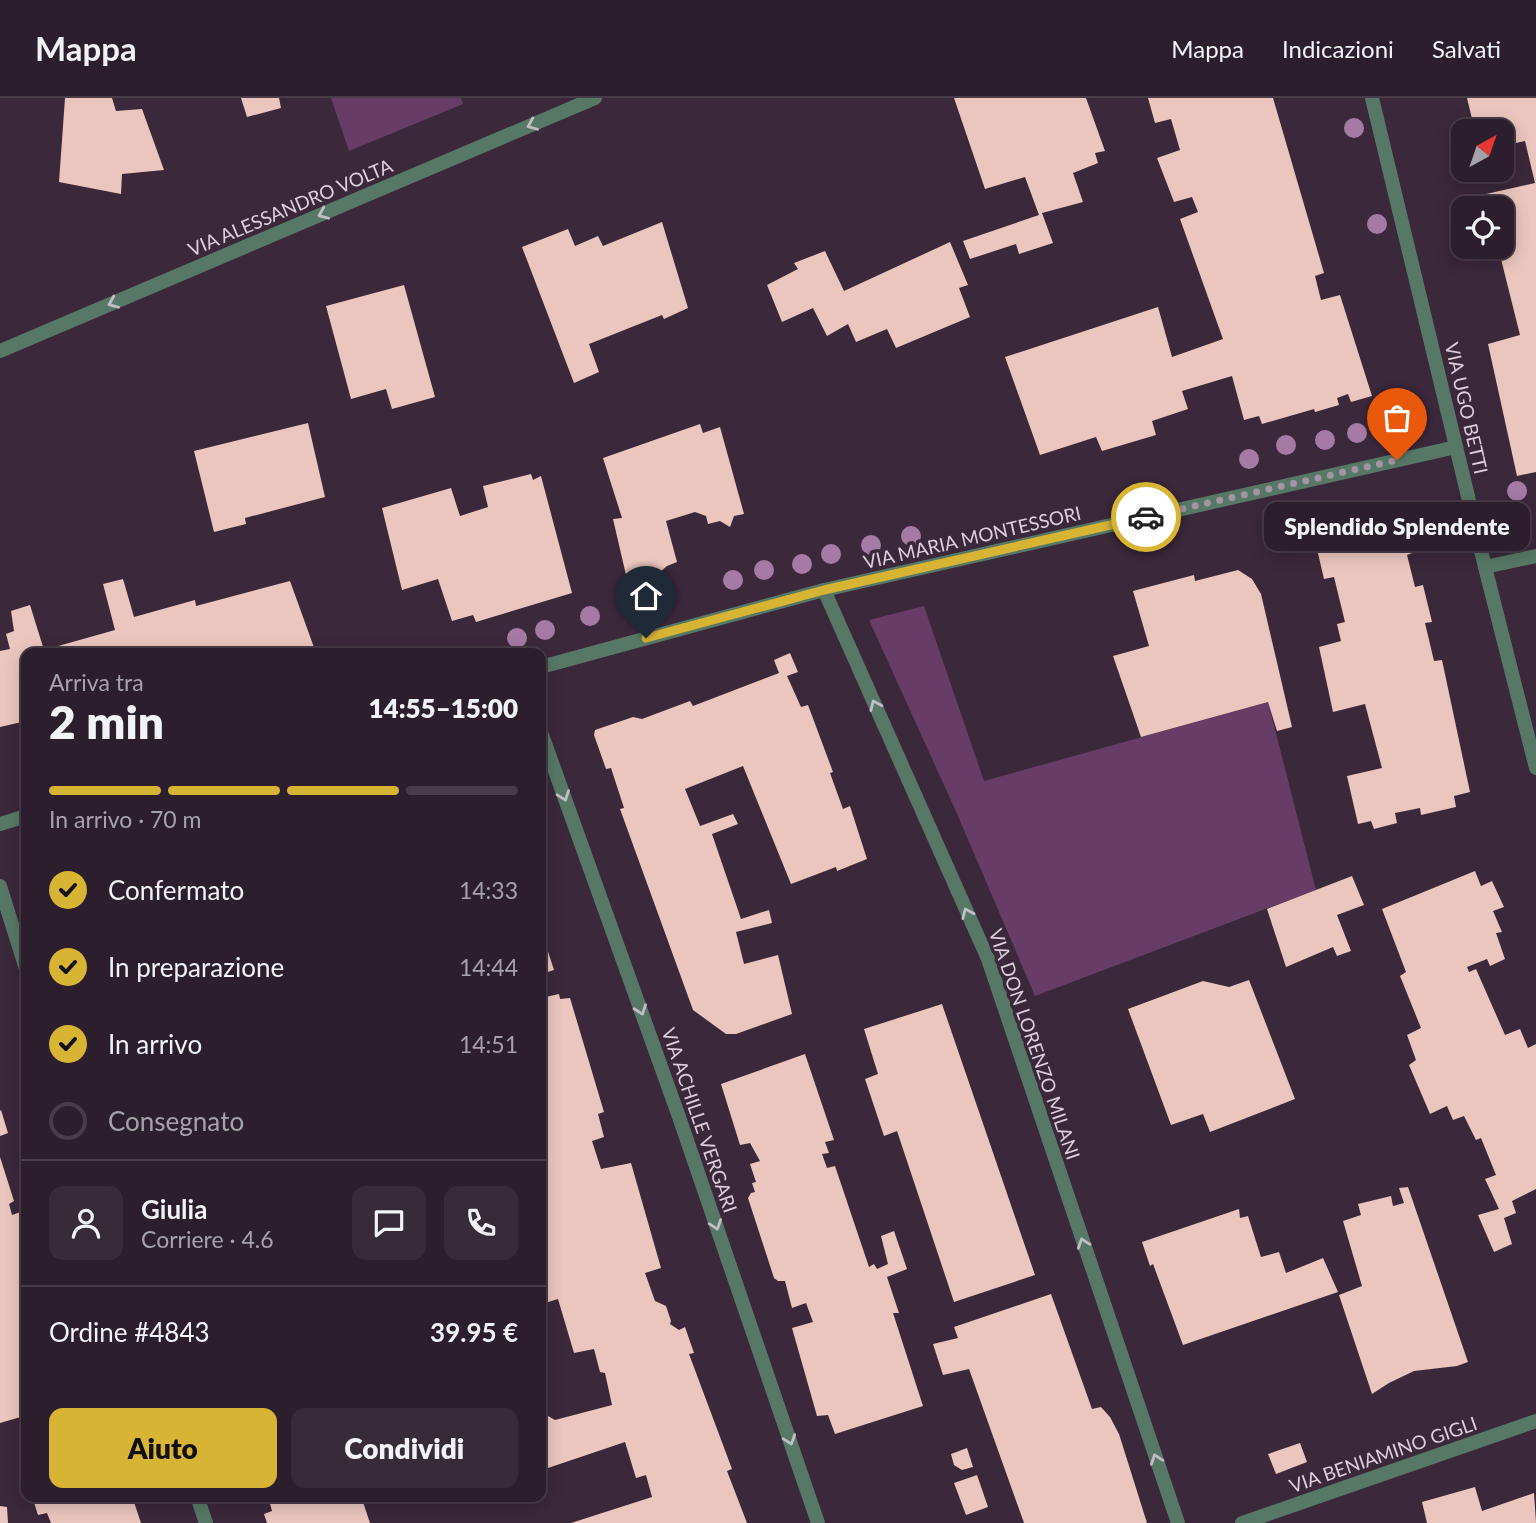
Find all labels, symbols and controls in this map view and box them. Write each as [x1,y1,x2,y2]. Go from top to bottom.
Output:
text: Mappa [35,28,137,68]
text: Mappa [1171,34,1244,63]
text: Indicazioni [1282,34,1394,63]
text: Salvati [1432,34,1501,63]
one-way arrow [527,116,539,130]
north arrow [1451,119,1514,182]
map controls [1451,119,1514,259]
street label: VIA ALESSANDRO VOLTA [184,153,396,261]
button: locate [1451,196,1514,259]
one-way arrow [317,205,329,219]
one-way arrow [108,294,120,308]
street label: VIA UGO BETTI [1441,340,1493,476]
pin [1367,388,1427,460]
icon: bag [1378,399,1416,437]
courier [1111,482,1181,552]
icon: car [1127,498,1165,536]
street label: VIA MARIA MONTESSORI [861,501,1083,573]
callout: Splendido Splendente [1264,502,1530,551]
text: Splendido Splendente [1284,512,1510,540]
pin [616,566,676,638]
icon: home [627,577,665,615]
text: Arriva tra [49,668,144,696]
text: 14:55–15:00 [368,692,518,724]
text: 2 min [49,694,164,749]
one-way arrow [869,700,883,712]
one-way arrow [556,789,570,801]
text: In arrivo · 70 m [49,805,202,833]
icon: check [49,871,87,909]
text: Confermato [108,874,244,906]
text: 14:33 [459,876,518,904]
one-way arrow [961,908,975,920]
street label: VIA DON LORENZO MILANI [985,926,1085,1162]
icon: check [49,948,87,986]
text: In preparazione [108,951,284,983]
text: 14:44 [459,953,518,981]
one-way arrow [633,1003,647,1015]
icon: check [49,1025,87,1063]
street label: VIA ACHILLE VERGARI [658,1025,742,1215]
text: In arrivo [108,1028,202,1060]
text: 14:51 [459,1030,518,1058]
text: Consegnato [108,1105,244,1137]
button: person [49,1186,123,1260]
button: chat [352,1186,426,1260]
button: phone [444,1186,518,1260]
text: Giulia [141,1193,207,1225]
one-way arrow [708,1218,722,1230]
text: Corriere · 4.6 [141,1225,274,1253]
one-way arrow [1077,1237,1091,1250]
text: Ordine #4843 [49,1316,210,1348]
text: 39.95 € [430,1316,518,1348]
button: Aiuto [49,1408,277,1488]
button: Condividi [291,1408,518,1488]
street label: VIA BENIAMINO GIGLI [1286,1411,1480,1497]
one-way arrow [782,1433,796,1445]
one-way arrow [1150,1453,1164,1465]

